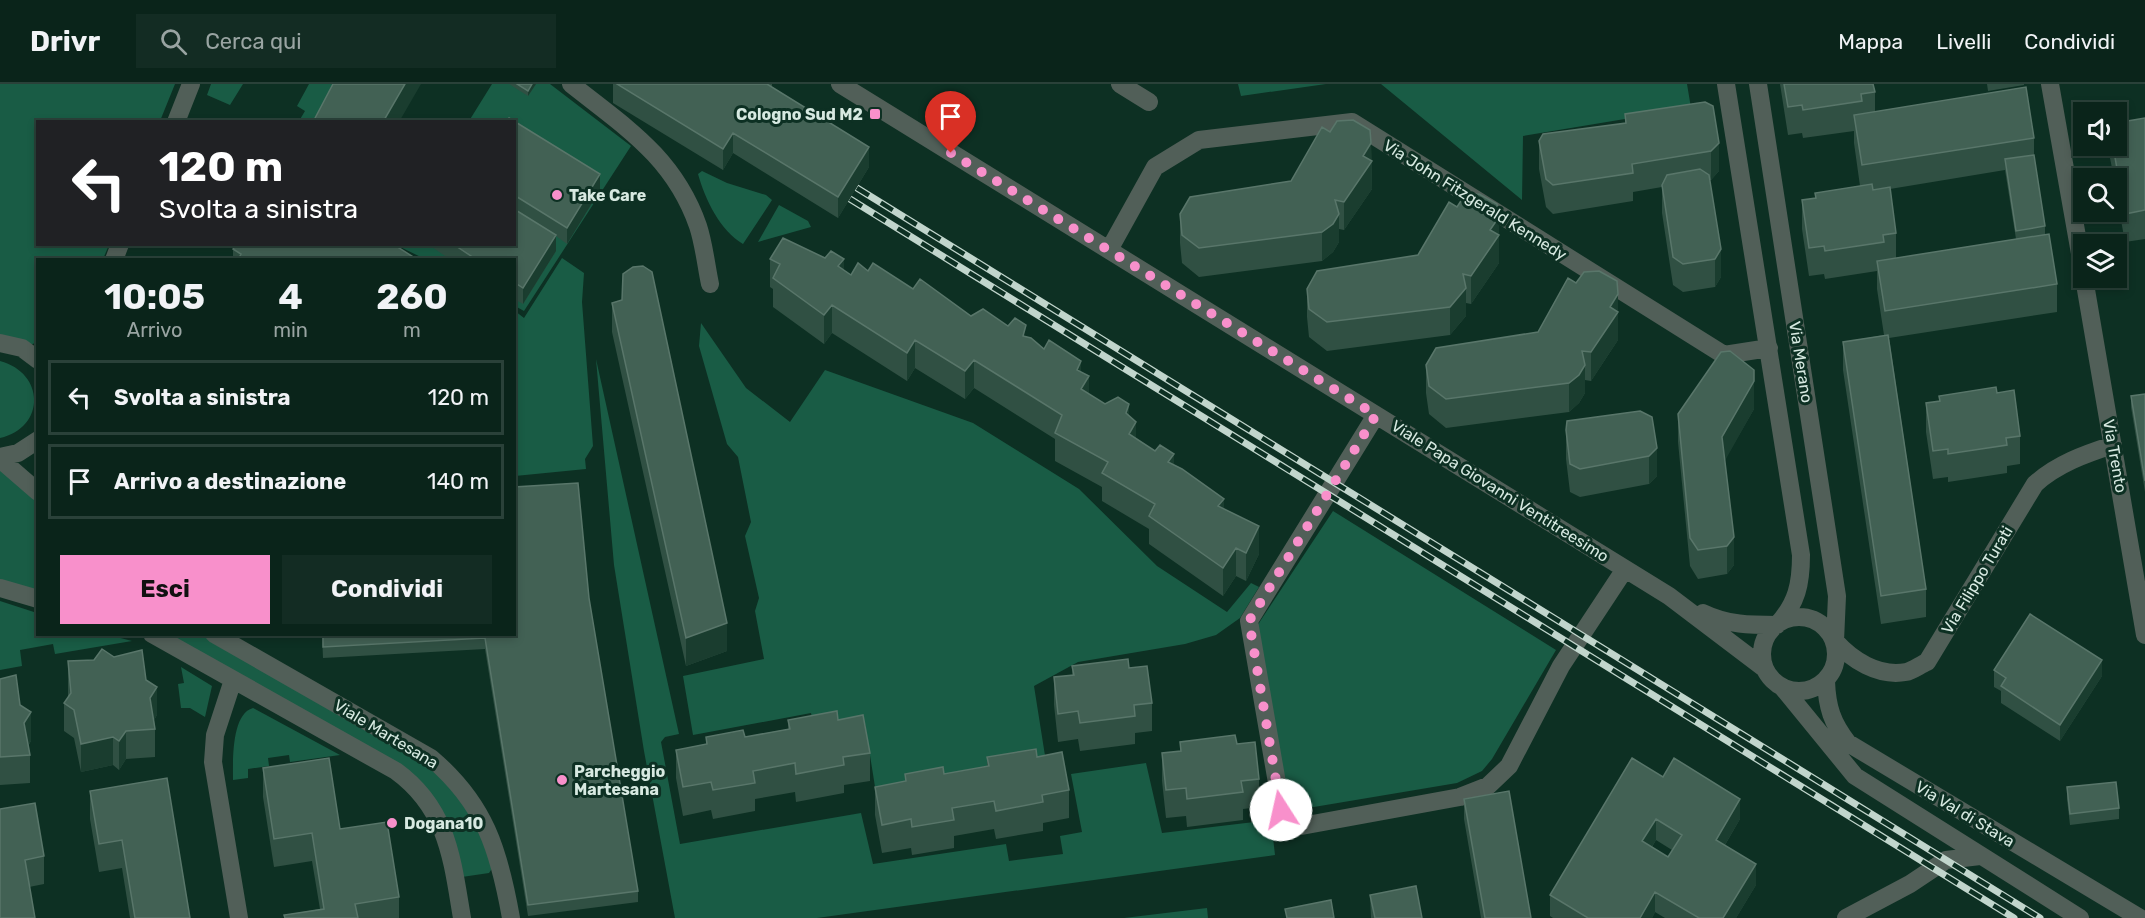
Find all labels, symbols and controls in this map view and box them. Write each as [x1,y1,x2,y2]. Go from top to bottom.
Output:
search box [136,14,556,68]
text: Drivr [30,25,100,58]
icon: search [157,25,190,58]
text: Cerca qui [205,28,302,55]
text: Mappa [1838,29,1903,54]
text: Livelli [1936,29,1991,54]
text: Condividi [2024,29,2115,54]
pin [925,91,976,153]
icon: arrive [934,100,967,133]
map controls [2073,102,2127,288]
button: sound [2073,102,2127,156]
place label: Cologno Sud M2 [736,105,863,124]
marker: Cologno Sud M2 [868,107,882,121]
street label: Via John Fitzgerald Kennedy [1380,136,1570,264]
text: 120 m [159,142,283,192]
icon: left [60,144,138,222]
button: search [2073,168,2127,222]
place label: Take Care [569,186,646,205]
marker: Take Care [550,188,564,202]
text: Svolta a sinistra [159,193,358,225]
button: layers [2073,234,2127,288]
text: 10:05 [104,275,205,318]
text: 4 [278,275,303,318]
text: 260 [376,275,448,318]
text: Arrivo [127,318,182,342]
text: min [273,318,308,342]
text: m [403,318,421,342]
street label: Via Merano [1785,320,1817,404]
icon: left [63,381,96,414]
text: Svolta a sinistra [114,384,291,411]
text: 120 m [428,384,489,411]
street label: Viale Papa Giovanni Ventitreesimo [1388,416,1612,566]
street label: Via Trento [2099,418,2131,494]
icon: arrive [63,465,96,498]
text: Arrivo a destinazione [114,468,346,495]
text: 140 m [427,468,489,495]
street label: Via Filippo Turati [1937,523,2017,637]
button: Esci [60,555,270,624]
button: Condividi [282,555,492,624]
street label: Viale Martesana [330,695,442,773]
place label: Parcheggio Martesana [574,762,665,799]
marker: Parcheggio Martesana [555,773,569,787]
street label: Via Val di Stava [1912,777,2018,851]
position arrow [1249,778,1313,842]
place label: Dogana10 [404,814,483,833]
marker: Dogana10 [385,816,399,830]

